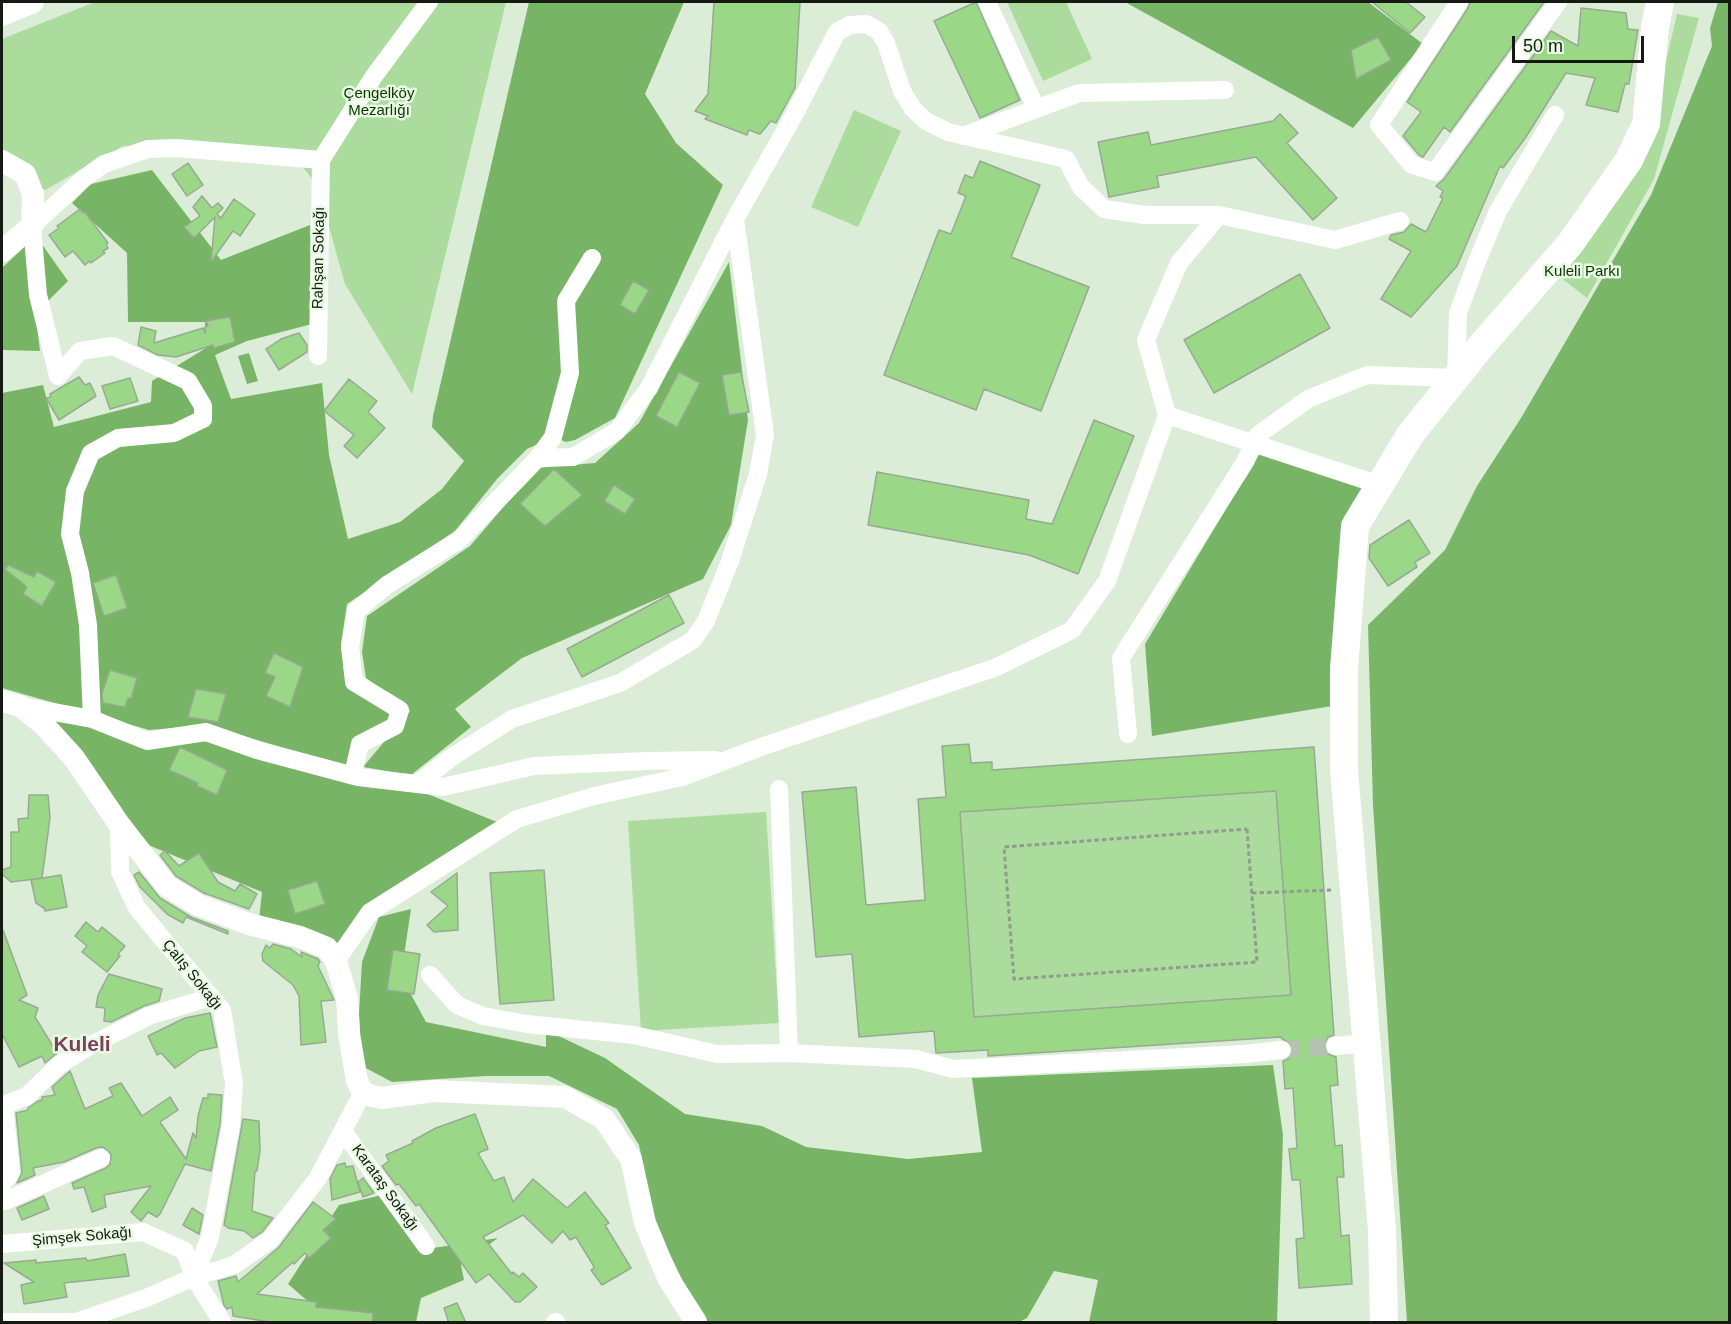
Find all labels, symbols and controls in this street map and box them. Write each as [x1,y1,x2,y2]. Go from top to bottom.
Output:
scale bar [1515,24,1647,62]
text: 50 m [1523,36,1563,56]
park label: Çengelköy Mezarlığı [344,85,414,120]
street label: Rahşan Sokağı [309,207,329,309]
park label: Kuleli Parkı [1544,263,1620,281]
street label: Çalış Sokağı [158,936,226,1014]
district label: Kuleli [53,1032,111,1058]
street label: Karataş Sokağı [348,1141,422,1235]
street label: Şimşek Sokağı [31,1224,133,1250]

